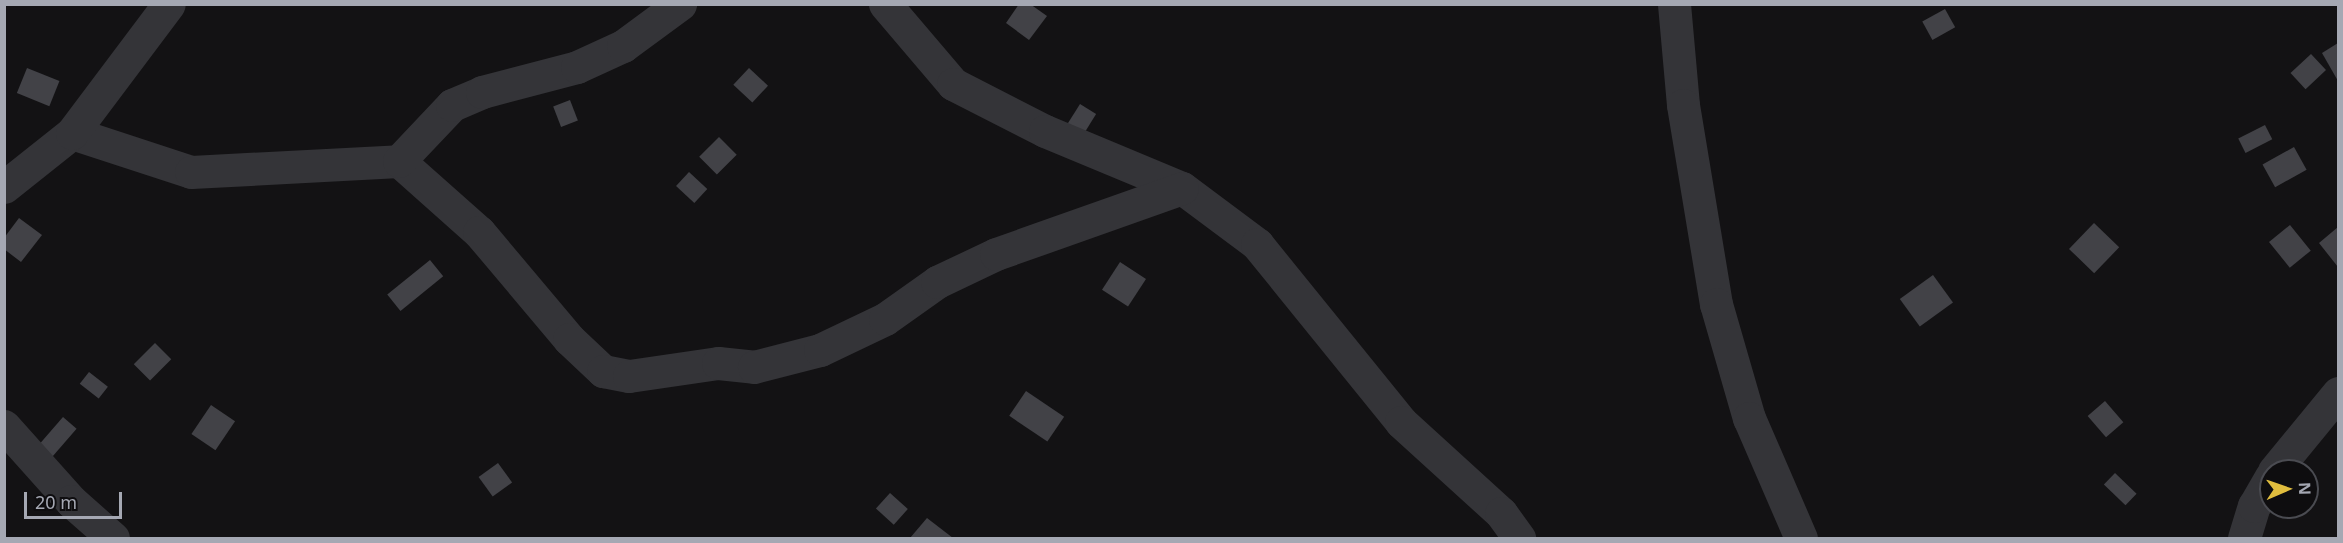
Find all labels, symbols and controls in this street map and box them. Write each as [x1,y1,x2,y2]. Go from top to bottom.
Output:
north arrow [2259,459,2319,519]
scale bar [27,480,124,518]
text: N [2294,482,2316,495]
text: 20 m [35,490,77,514]

